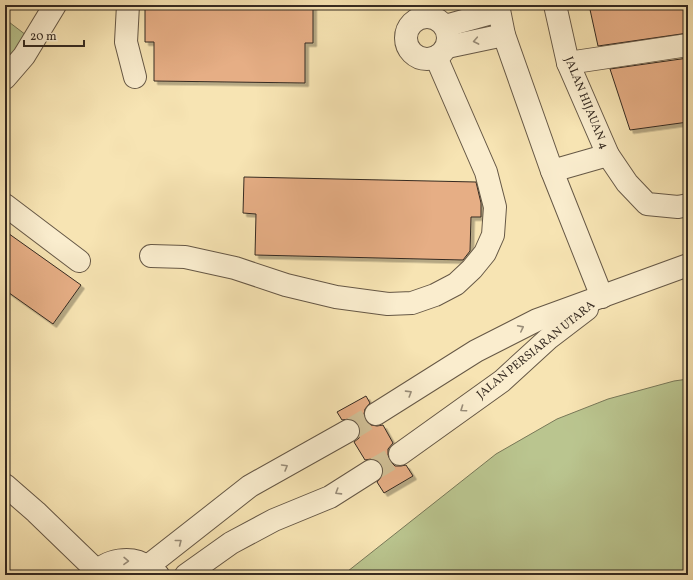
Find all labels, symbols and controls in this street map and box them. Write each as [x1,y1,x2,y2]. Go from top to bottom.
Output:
scale bar [24,22,84,48]
text: 20 m [30,29,57,45]
one-way arrow [472,36,479,45]
street label: JALAN HIJAUAN 4 [560,54,612,152]
street label: JALAN PERSIARAN UTARA [473,297,599,403]
one-way arrow [517,325,525,332]
one-way arrow [405,391,412,398]
one-way arrow [460,404,467,411]
one-way arrow [280,465,288,472]
one-way arrow [335,487,342,494]
one-way arrow [174,540,181,547]
one-way arrow [123,557,129,565]

